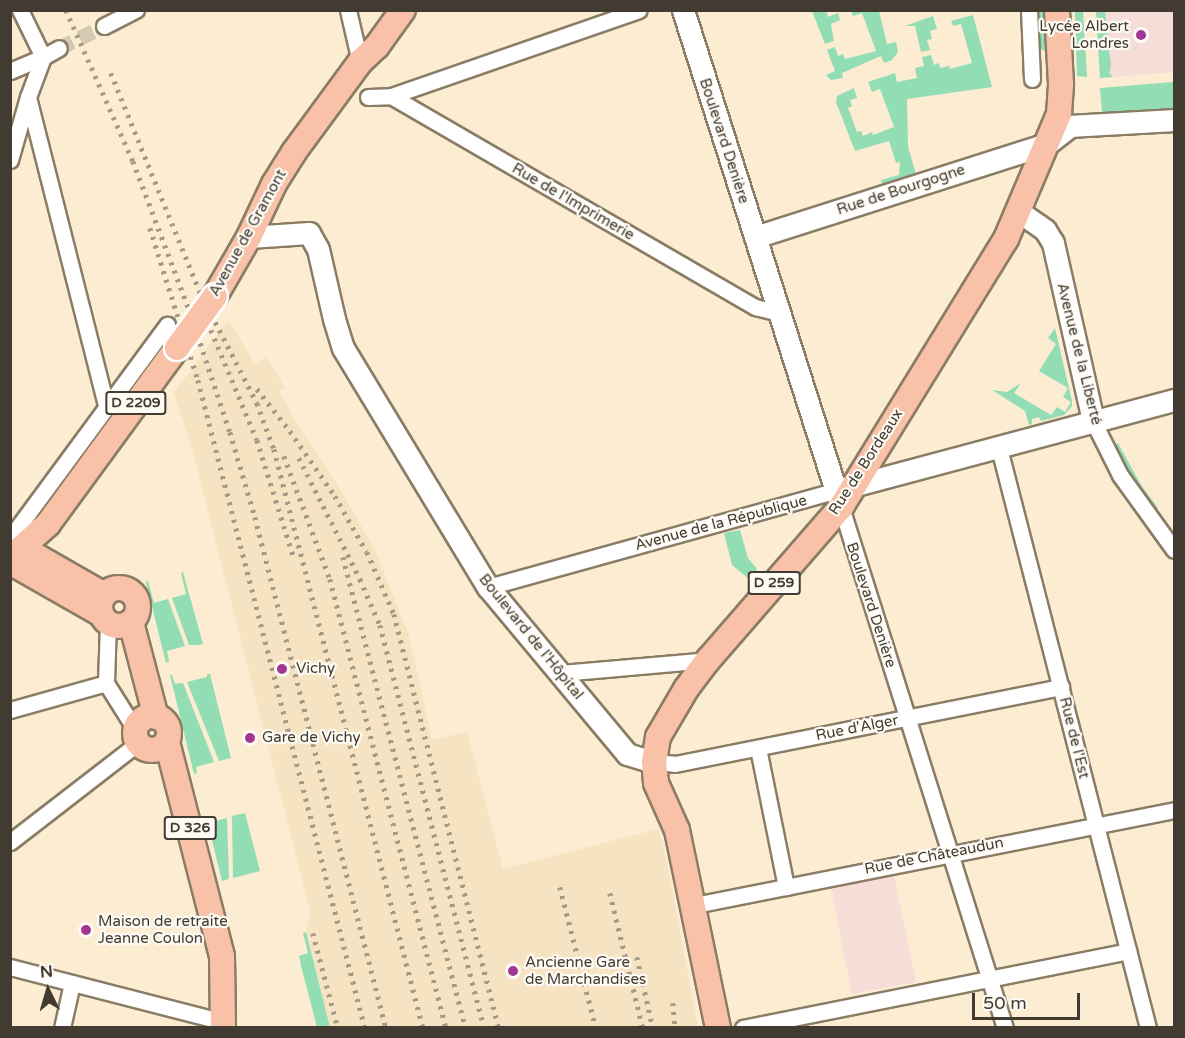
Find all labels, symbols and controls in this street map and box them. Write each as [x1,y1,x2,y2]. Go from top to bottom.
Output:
place label: Lycée Albert Londres [1039,17,1129,52]
marker: Lycée Albert Londres [1134,28,1148,42]
street label: Boulevard Denière [695,76,753,206]
street label: Rue de l'Imprimerie [509,160,637,244]
street label: Rue de Bourgogne [835,161,967,219]
street label: Avenue de Gramont [206,166,290,300]
street label: Avenue de la Liberté [1053,281,1105,427]
road number: D 2209 [104,392,168,414]
street label: Rue de Bordeaux [825,406,907,518]
street label: Avenue de la République [633,491,809,555]
street label: Boulevard Denière [842,540,900,670]
street label: Boulevard de l'Hôpital [475,571,587,703]
road number: D 259 [747,572,801,594]
marker: Vichy [273,660,291,678]
place label: Vichy [296,660,335,678]
street label: Rue de l'Est [1055,695,1093,781]
street label: Rue d'Alger [814,711,900,745]
place label: Gare de Vichy [262,729,361,747]
marker: Gare de Vichy [243,731,257,745]
road number: D 326 [163,817,217,839]
street label: Rue de Châteaudun [863,834,1005,878]
place label: Maison de retraite Jeanne Coulon [98,912,228,947]
marker: Maison de retraite Jeanne Coulon [79,923,93,937]
place label: Ancienne Gare de Marchandises [525,953,646,988]
north arrow [18,960,78,1020]
text: N [39,962,54,983]
marker: Ancienne Gare de Marchandises [506,964,520,978]
scale bar [975,981,1083,1019]
text: 50 m [983,992,1027,1014]

